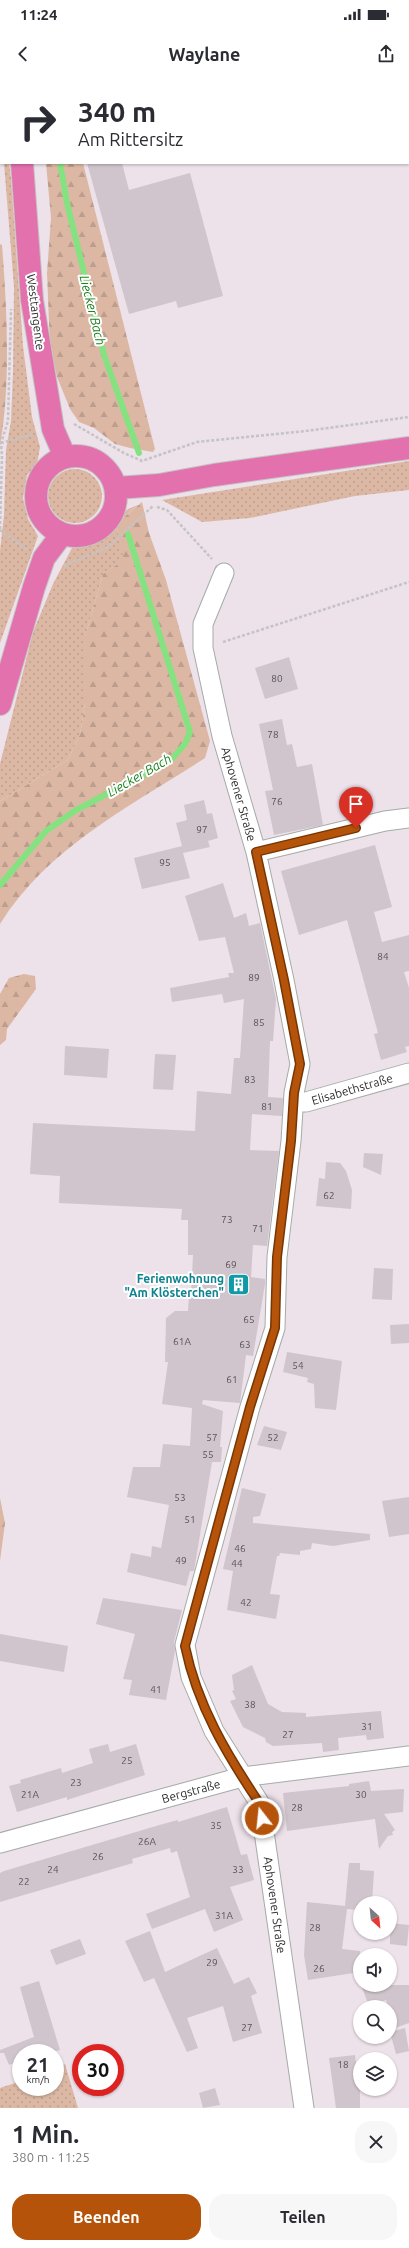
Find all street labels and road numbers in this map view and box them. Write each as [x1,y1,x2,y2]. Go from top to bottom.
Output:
street label: Westtangente [25,273,47,351]
street label: Aphovener Straße [219,745,259,843]
street label: Elisabethstraße [310,1071,394,1107]
street label: Bergstraße [160,1777,222,1805]
street label: Aphovener Straße [262,1856,288,1954]

